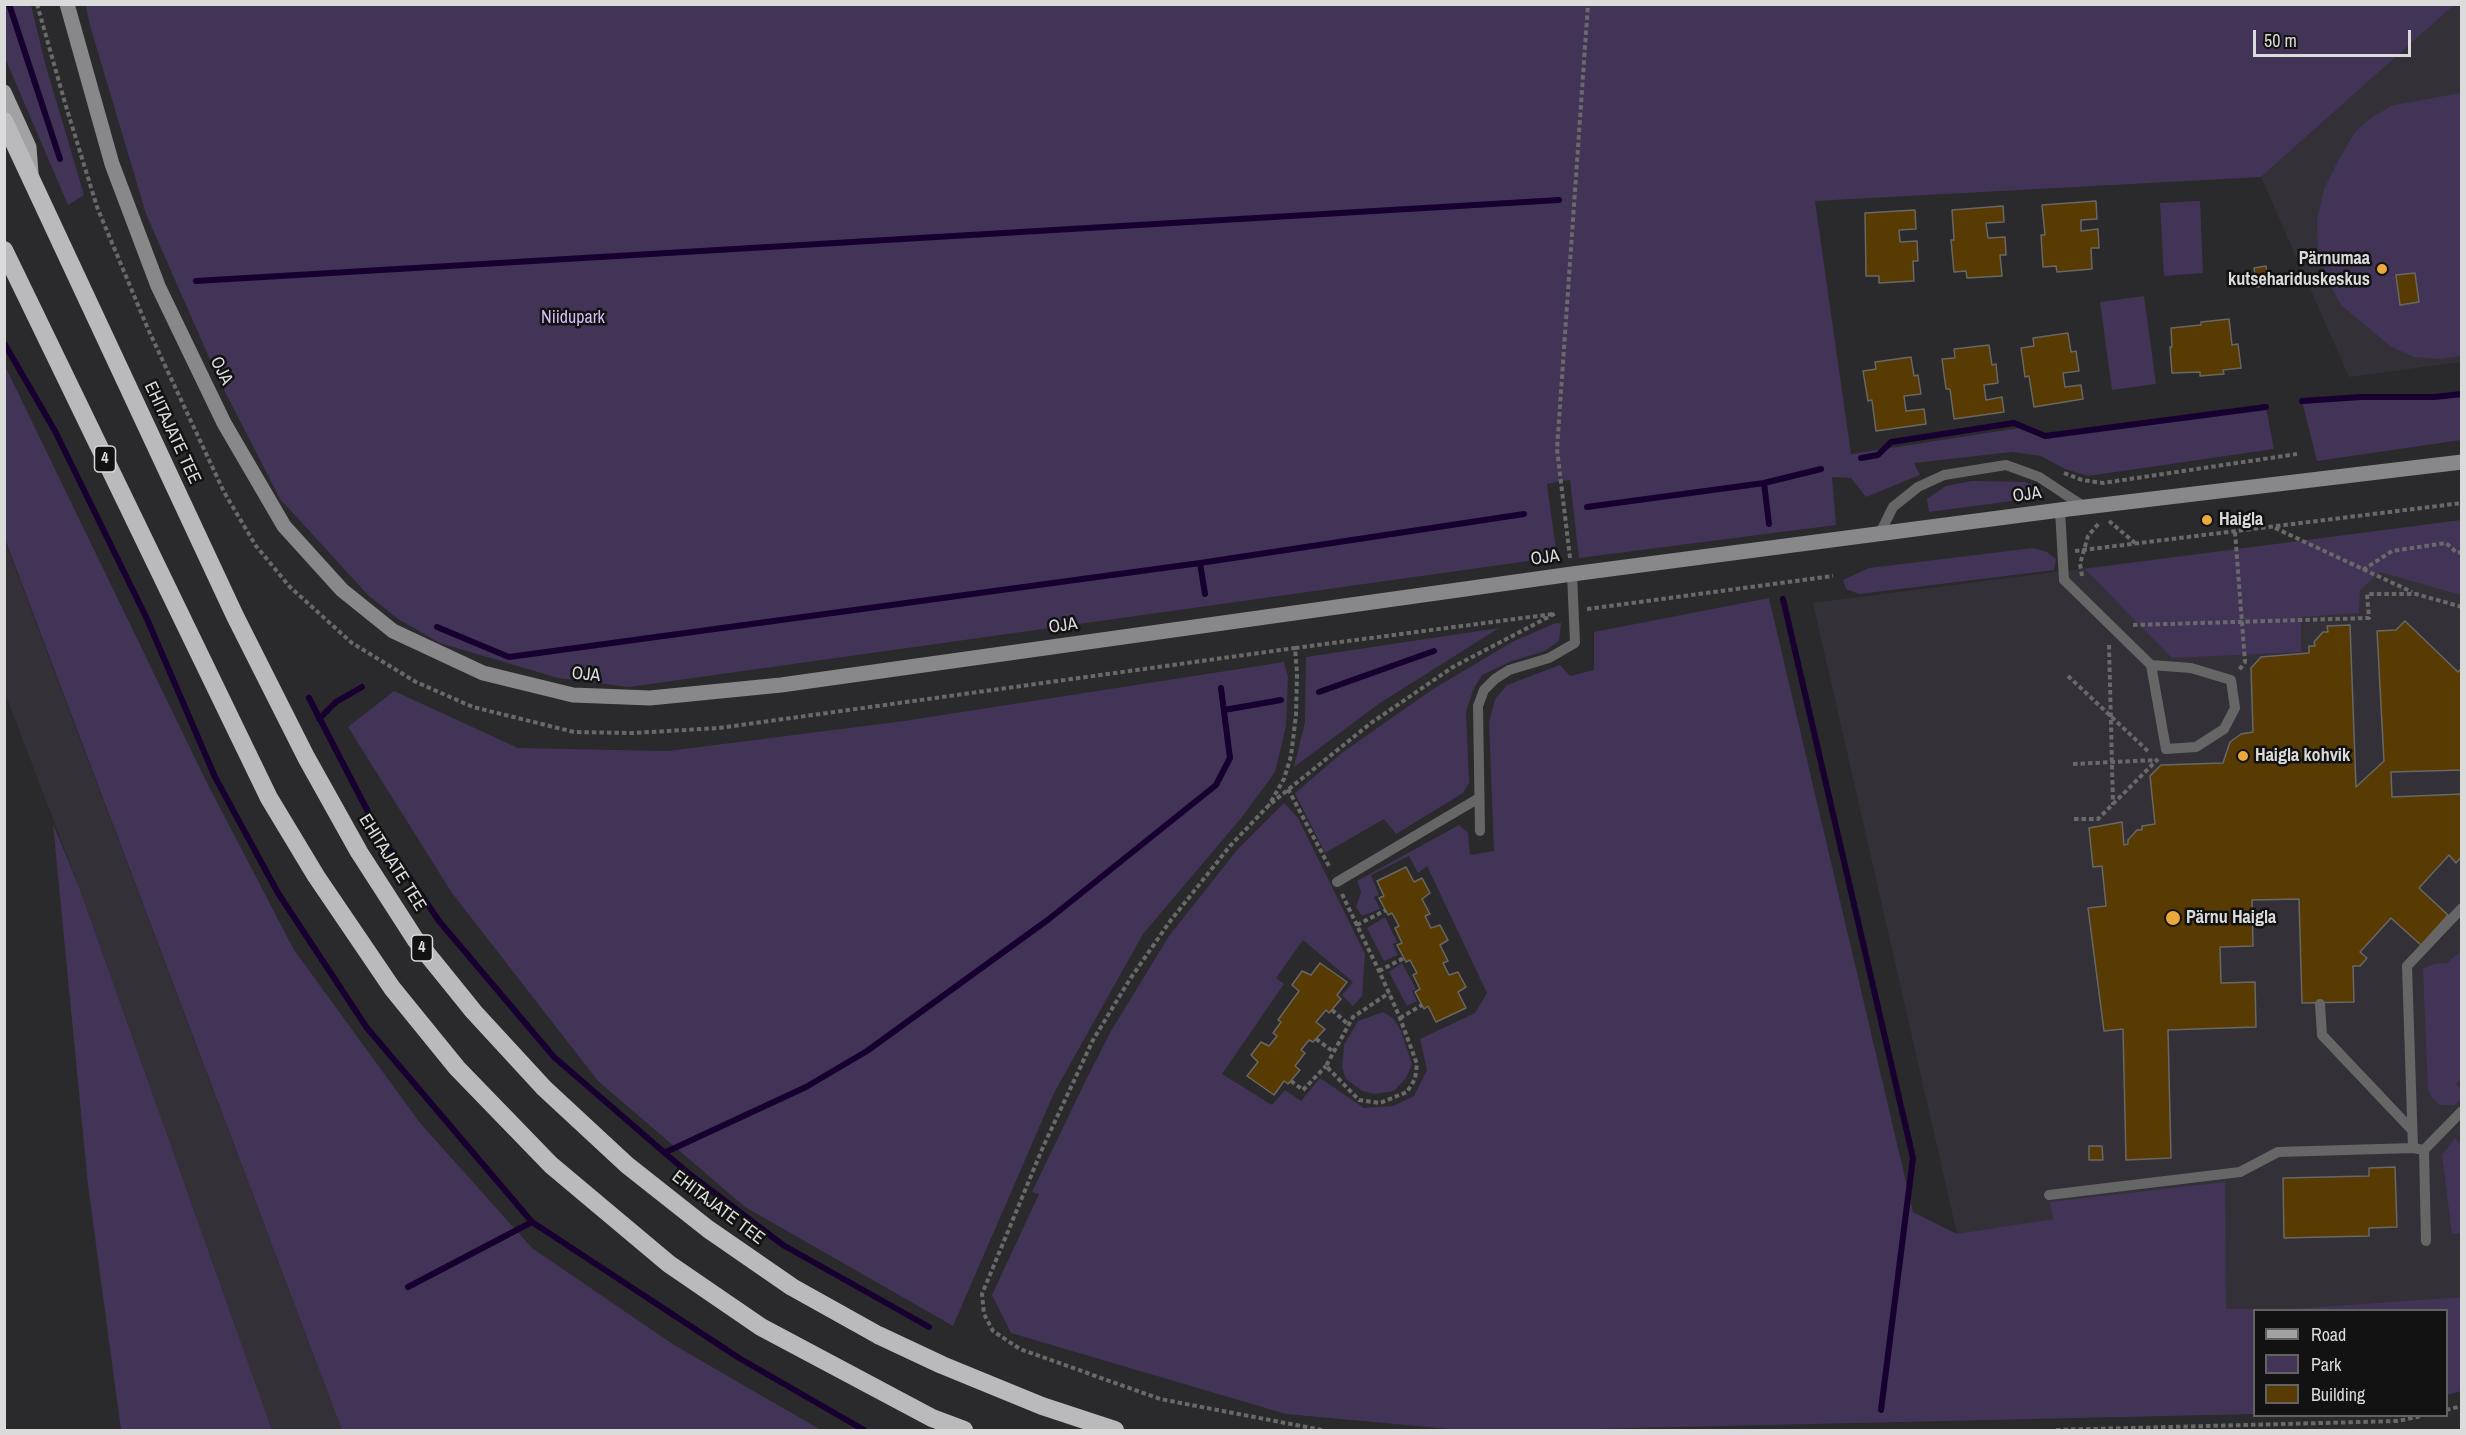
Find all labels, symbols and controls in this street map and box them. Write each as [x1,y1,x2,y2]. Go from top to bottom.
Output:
scale bar [2256,18,2414,56]
text: 50 m [2264,28,2297,53]
place label: Pärnumaa kutsehariduskeskus [2228,248,2370,290]
marker: Pärnumaa kutsehariduskeskus [2375,262,2389,276]
park label: Niidupark [541,307,605,329]
street label: OJA [205,353,237,389]
street label: EHITAJATE TEE [139,378,205,488]
road number: 4 [94,446,116,472]
street label: OJA [2011,482,2043,508]
place label: Haigla [2219,509,2263,531]
marker: Haigla [2200,513,2214,527]
street label: OJA [1529,545,1561,571]
street label: OJA [1047,613,1079,639]
street label: OJA [571,663,601,687]
place label: Haigla kohvik [2255,745,2350,767]
marker: Haigla kohvik [2236,749,2250,763]
street label: EHITAJATE TEE [354,811,430,915]
place label: Pärnu Haigla [2186,907,2276,929]
marker: Pärnu Haigla [2164,909,2182,927]
road number: 4 [412,935,432,961]
street label: EHITAJATE TEE [667,1166,769,1250]
legend [2253,1309,2448,1417]
text: Road [2311,1322,2346,1347]
text: Park [2311,1352,2341,1377]
text: Building [2311,1382,2365,1407]

